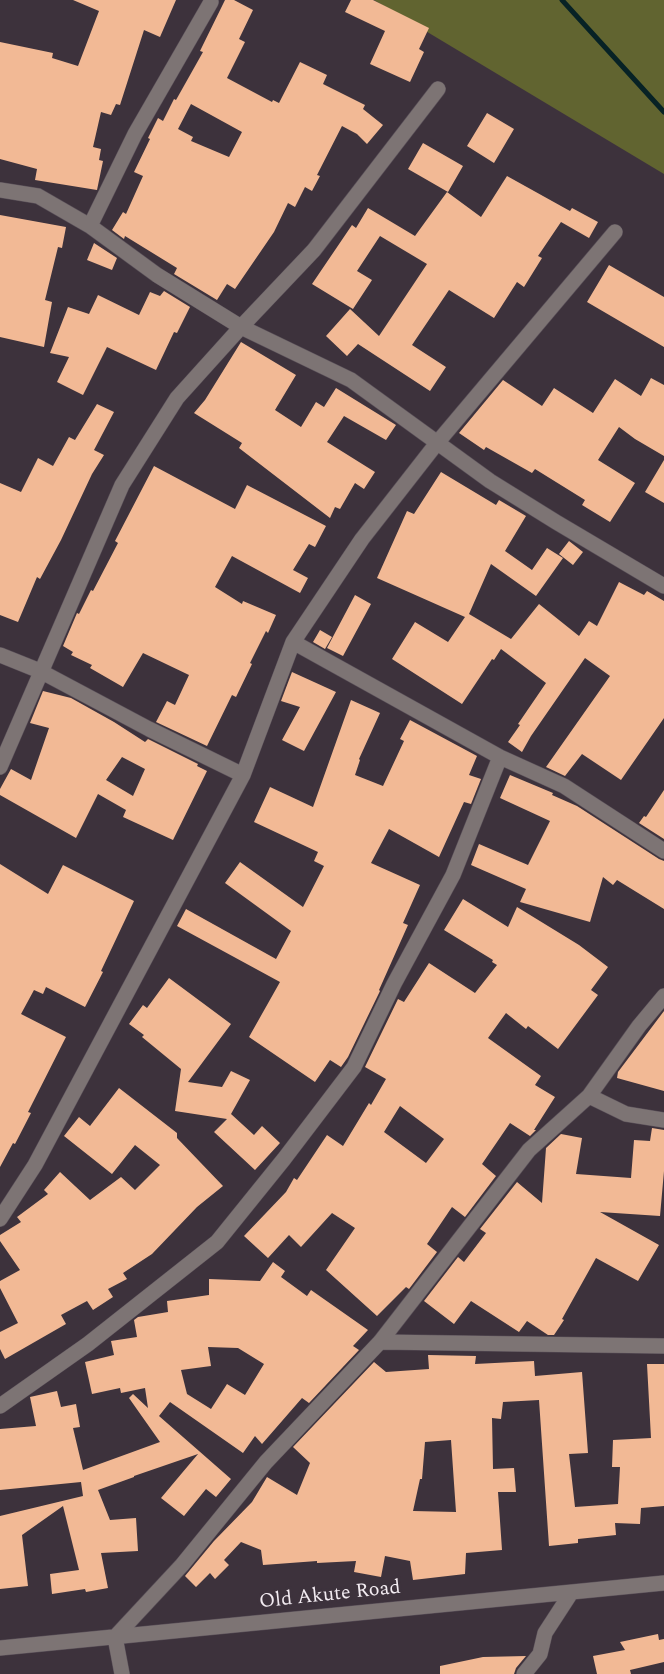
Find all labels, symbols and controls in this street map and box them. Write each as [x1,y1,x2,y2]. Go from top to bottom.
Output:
street label: Old Akute Road [258,1577,402,1615]

